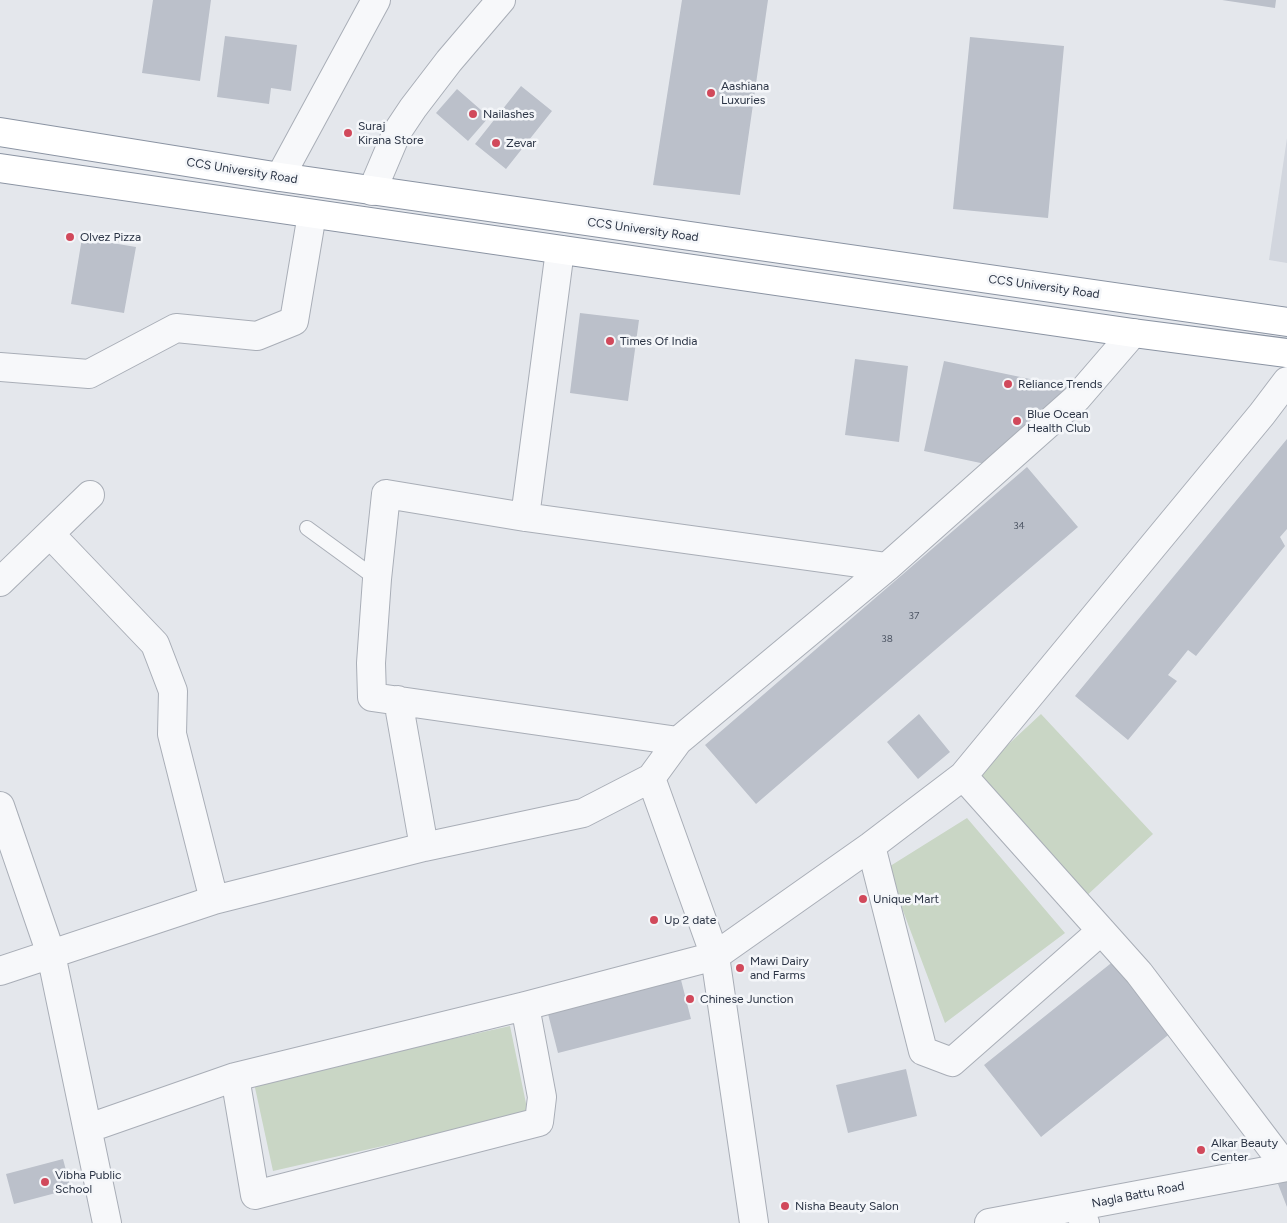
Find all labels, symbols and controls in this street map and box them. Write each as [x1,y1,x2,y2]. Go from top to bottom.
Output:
place label: Aashiana Luxuries [721,79,769,107]
marker: Aashiana Luxuries [705,87,717,99]
place label: Nailashes [483,107,534,121]
marker: Nailashes [467,108,479,120]
place label: Suraj Kirana Store [358,119,424,147]
marker: Suraj Kirana Store [342,127,354,139]
place label: Zevar [506,136,536,150]
marker: Zevar [490,137,502,149]
street label: CCS University Road [186,155,298,187]
street label: CCS University Road [586,215,700,245]
place label: Olvez Pizza [80,230,141,244]
marker: Olvez Pizza [64,231,76,243]
street label: CCS University Road [987,272,1101,302]
place label: Times Of India [620,334,697,348]
marker: Times Of India [604,335,616,347]
place label: Reliance Trends [1018,377,1102,391]
marker: Reliance Trends [1002,378,1014,390]
place label: Blue Ocean Health Club [1027,407,1091,435]
marker: Blue Ocean Health Club [1011,415,1023,427]
house number: 34 [1013,520,1025,532]
house number: 37 [909,610,919,622]
house number: 38 [881,633,893,645]
place label: Unique Mart [873,892,939,906]
marker: Unique Mart [857,893,869,905]
place label: Up 2 date [664,913,716,927]
marker: Up 2 date [648,914,660,926]
place label: Mawi Dairy and Farms [750,954,809,982]
marker: Mawi Dairy and Farms [734,962,746,974]
place label: Chinese Junction [700,992,794,1006]
marker: Chinese Junction [684,993,696,1005]
place label: Alkar Beauty Center [1211,1136,1278,1164]
marker: Alkar Beauty Center [1195,1144,1207,1156]
place label: Vibha Public School [55,1168,121,1196]
marker: Vibha Public School [39,1176,51,1188]
street label: Nagla Battu Road [1090,1179,1186,1211]
place label: Nisha Beauty Salon [795,1199,899,1213]
marker: Nisha Beauty Salon [779,1200,791,1212]

